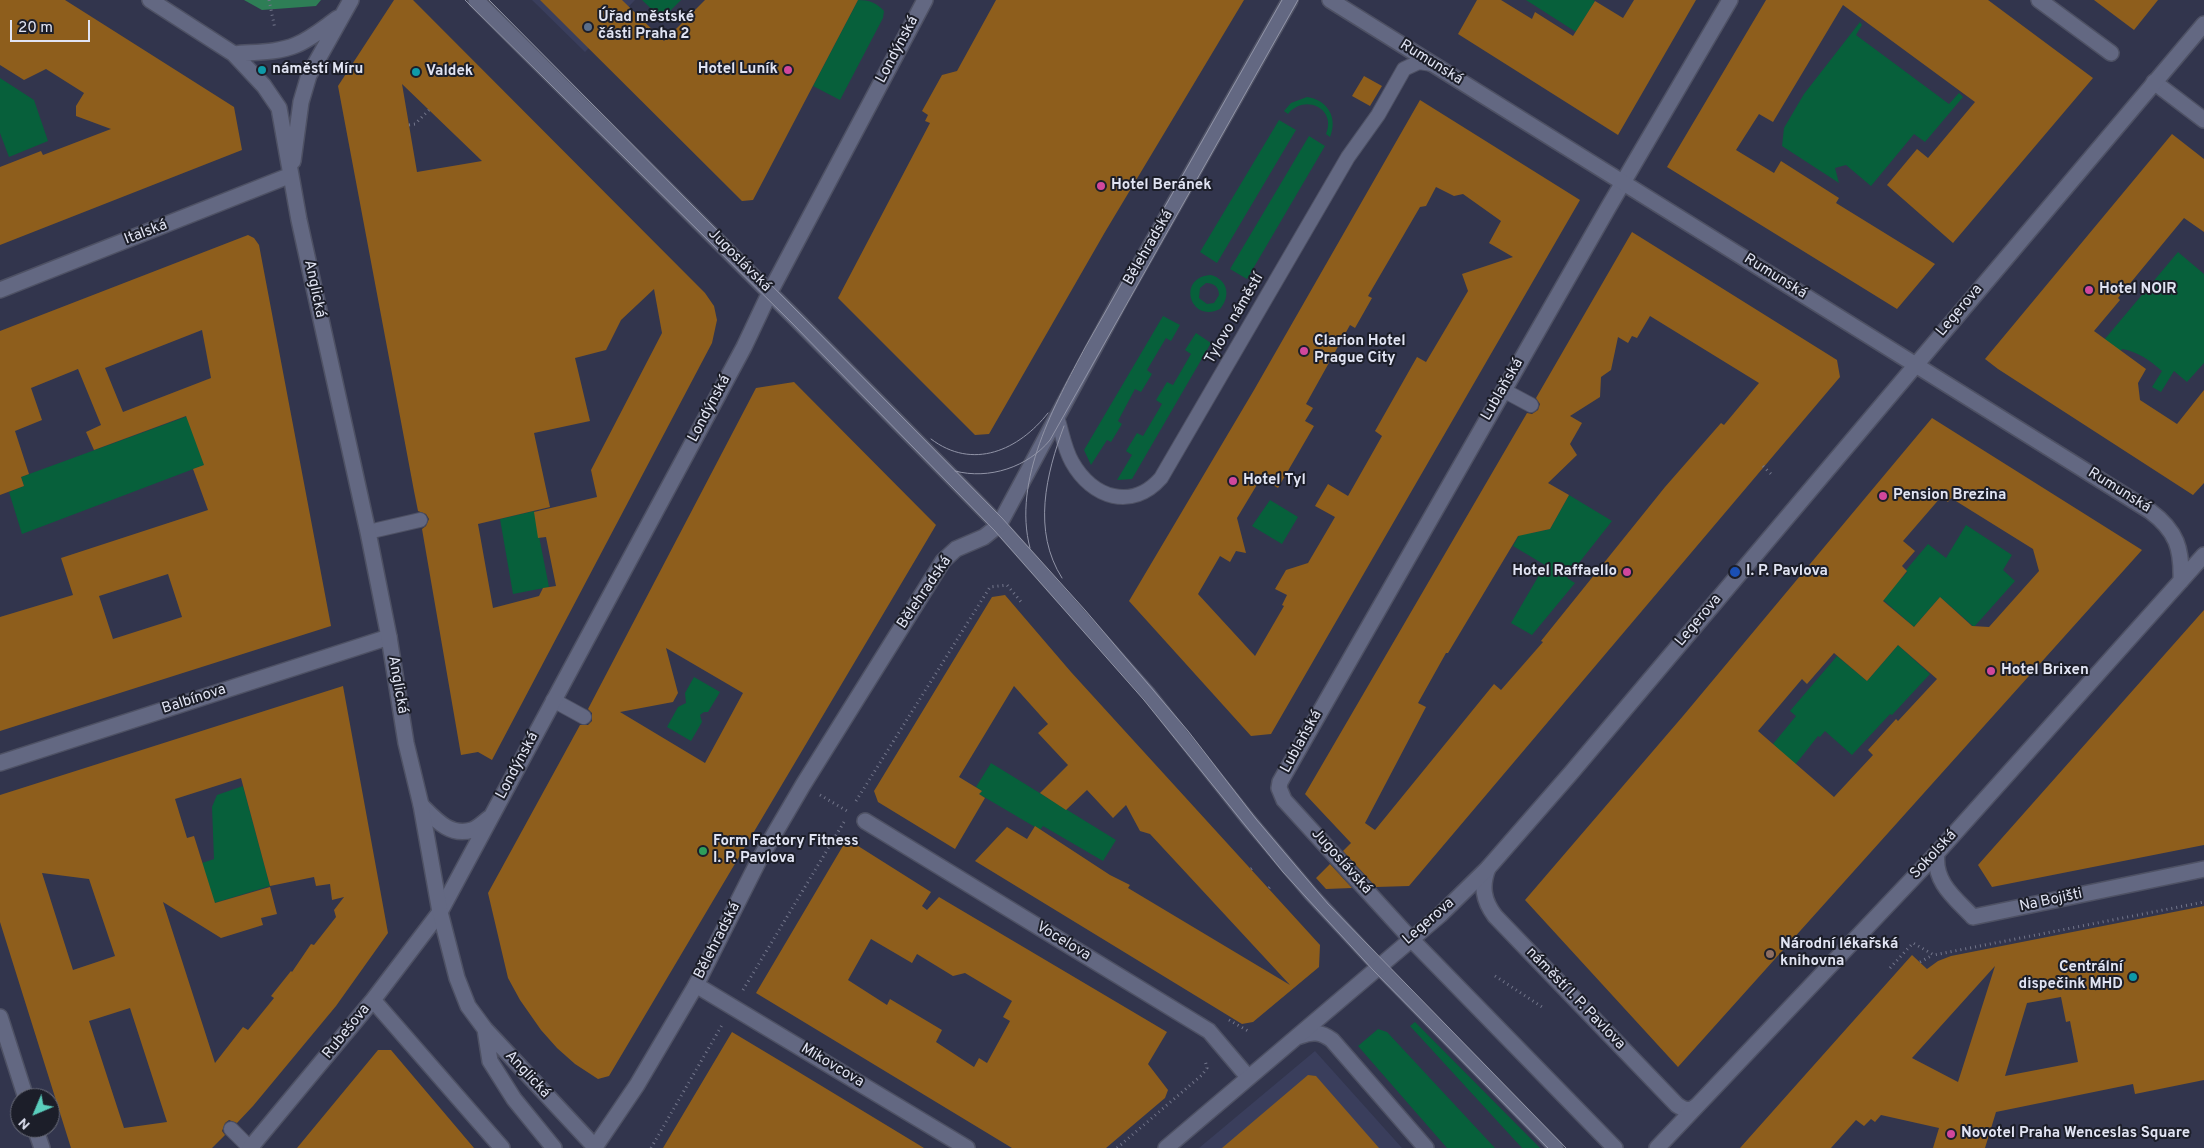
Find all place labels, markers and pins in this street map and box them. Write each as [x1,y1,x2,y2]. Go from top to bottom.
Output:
place label: Úřad městské části Praha 2 [598,9,694,44]
marker: Úřad městské části Praha 2 [582,21,594,33]
place label: náměstí Míru [272,61,363,79]
place label: Hotel Luník [698,61,778,79]
place label: Valdek [426,63,473,81]
marker: náměstí Míru [256,64,268,76]
marker: Hotel Luník [782,64,794,76]
marker: Valdek [410,66,422,78]
place label: Hotel Beránek [1111,177,1212,195]
marker: Hotel Beránek [1095,180,1107,192]
place label: Hotel NOIR [2099,281,2177,299]
marker: Hotel NOIR [2083,284,2095,296]
place label: Clarion Hotel Prague City [1314,333,1405,368]
marker: Clarion Hotel Prague City [1298,345,1310,357]
place label: Hotel Tyl [1243,472,1306,490]
marker: Hotel Tyl [1227,475,1239,487]
place label: Pension Brezina [1893,487,2006,505]
marker: Pension Brezina [1877,490,1889,502]
place label: Hotel Raffaello [1512,563,1617,581]
place label: I. P. Pavlova [1746,563,1828,581]
marker: I. P. Pavlova [1728,565,1742,579]
marker: Hotel Raffaello [1621,566,1633,578]
place label: Hotel Brixen [2001,662,2089,680]
marker: Hotel Brixen [1985,665,1997,677]
place label: Form Factory Fitness I. P. Pavlova [713,833,859,868]
marker: Form Factory Fitness I. P. Pavlova [697,845,709,857]
place label: Národní lékařská knihovna [1780,936,1898,971]
marker: Národní lékařská knihovna [1764,948,1776,960]
place label: Centrální dispečink MHD [2019,959,2123,994]
marker: Centrální dispečink MHD [2127,971,2139,983]
place label: Novotel Praha Wenceslas Square [1961,1125,2190,1143]
marker: Novotel Praha Wenceslas Square [1945,1128,1957,1140]

